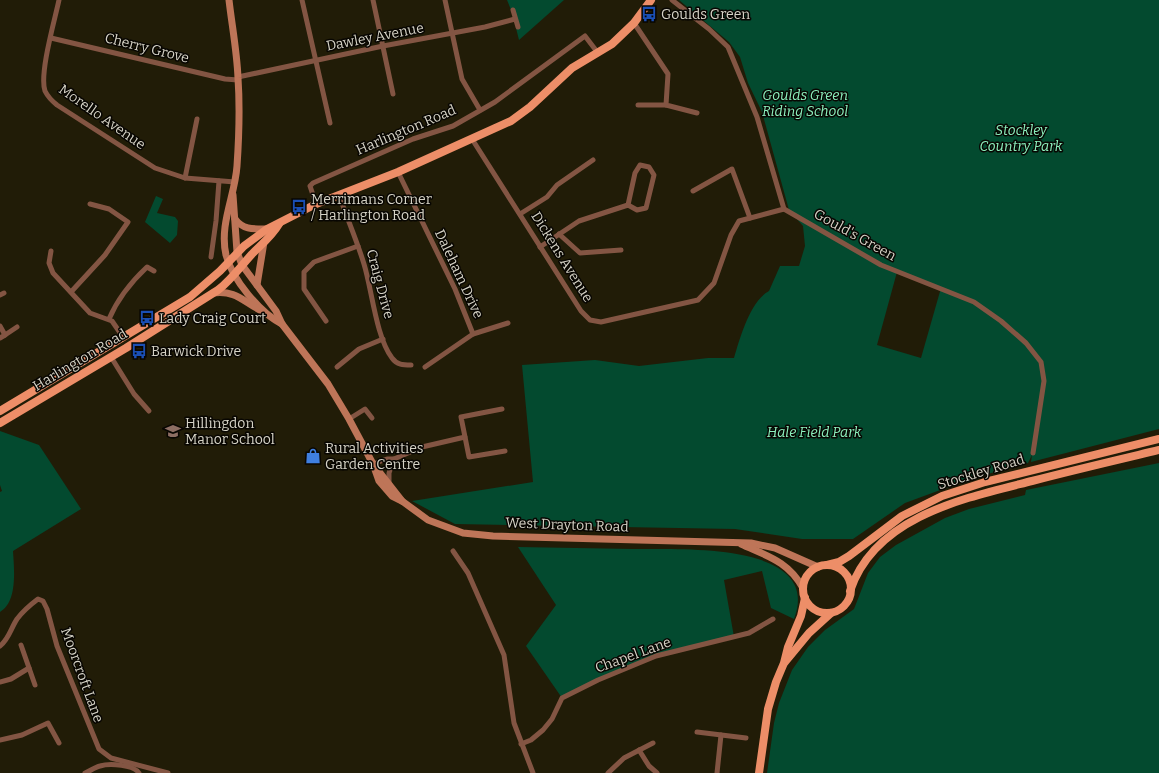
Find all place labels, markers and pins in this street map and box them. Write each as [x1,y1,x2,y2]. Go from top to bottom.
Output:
bus stop icon: Goulds Green [640,5,658,23]
place label: Goulds Green [661,6,750,23]
place label: Merrimans Corner / Harlington Road [311,191,432,224]
bus stop icon: Merrimans Corner / Harlington Road [290,198,308,216]
bus stop icon: Lady Craig Court [138,309,156,327]
place label: Lady Craig Court [159,310,266,327]
bus stop icon: Barwick Drive [130,342,148,360]
place label: Barwick Drive [151,343,241,360]
place label: Hillingdon Manor School [185,415,275,448]
school or university icon: Hillingdon Manor School [164,422,182,440]
place label: Rural Activities Garden Centre [325,440,424,473]
shop icon: Rural Activities Garden Centre [304,447,322,465]

